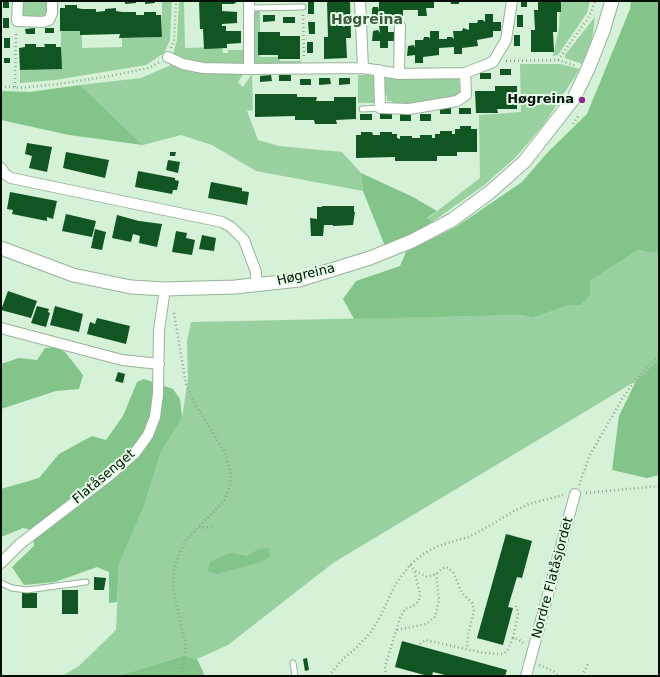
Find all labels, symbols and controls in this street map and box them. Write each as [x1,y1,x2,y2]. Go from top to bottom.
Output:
district label: Høgreina [331,12,403,28]
place label: Høgreina [507,92,574,108]
marker: Høgreina [577,95,587,105]
street label: Høgreina [276,261,336,289]
street label: Flatåsenget [70,446,138,508]
street label: Nordre Flatåsjordet [529,516,577,640]

